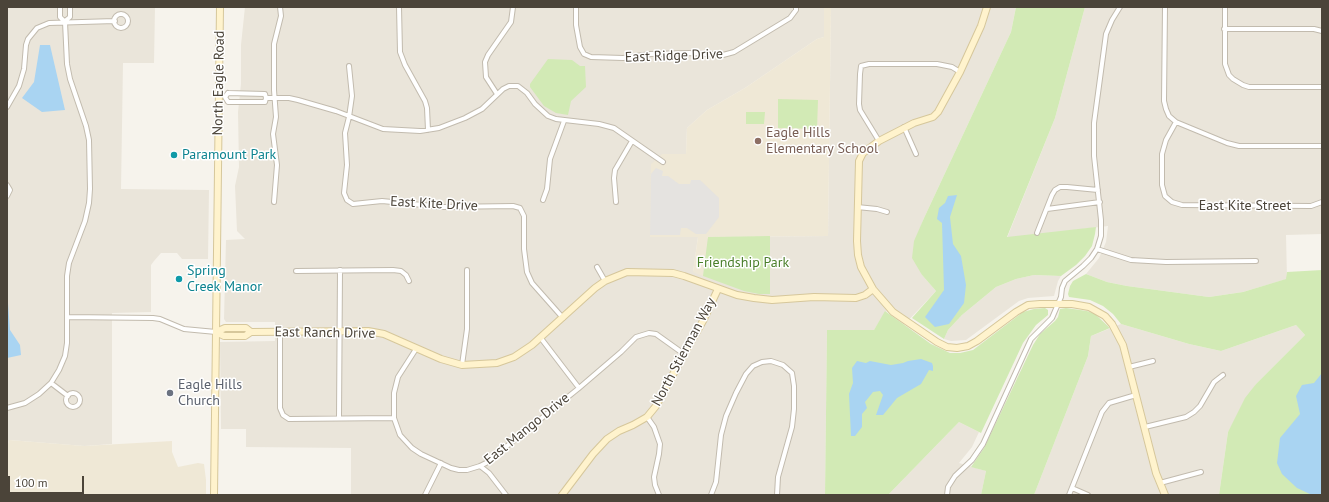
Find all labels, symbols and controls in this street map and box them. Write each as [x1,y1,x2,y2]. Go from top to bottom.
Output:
street label: North Eagle Road [210,30,228,136]
street label: East Ridge Drive [625,46,723,66]
place label: Eagle Hills Elementary School [766,125,878,158]
marker: Eagle Hills Elementary School [753,136,763,146]
place label: Paramount Park [182,147,276,163]
marker: Paramount Park [169,150,179,160]
street label: East Kite Drive [390,193,478,215]
street label: East Kite Street [1199,198,1291,214]
park label: Friendship Park [697,255,789,271]
place label: Spring Creek Manor [187,263,262,296]
marker: Spring Creek Manor [174,274,184,284]
street label: North Stierman Way [648,295,720,409]
street label: East Ranch Drive [275,324,375,342]
place label: Eagle Hills Church [178,377,242,410]
marker: Eagle Hills Church [165,388,175,398]
street label: East Mango Drive [481,390,573,468]
scale bar [10,468,86,494]
text: 100 m [15,475,48,490]

